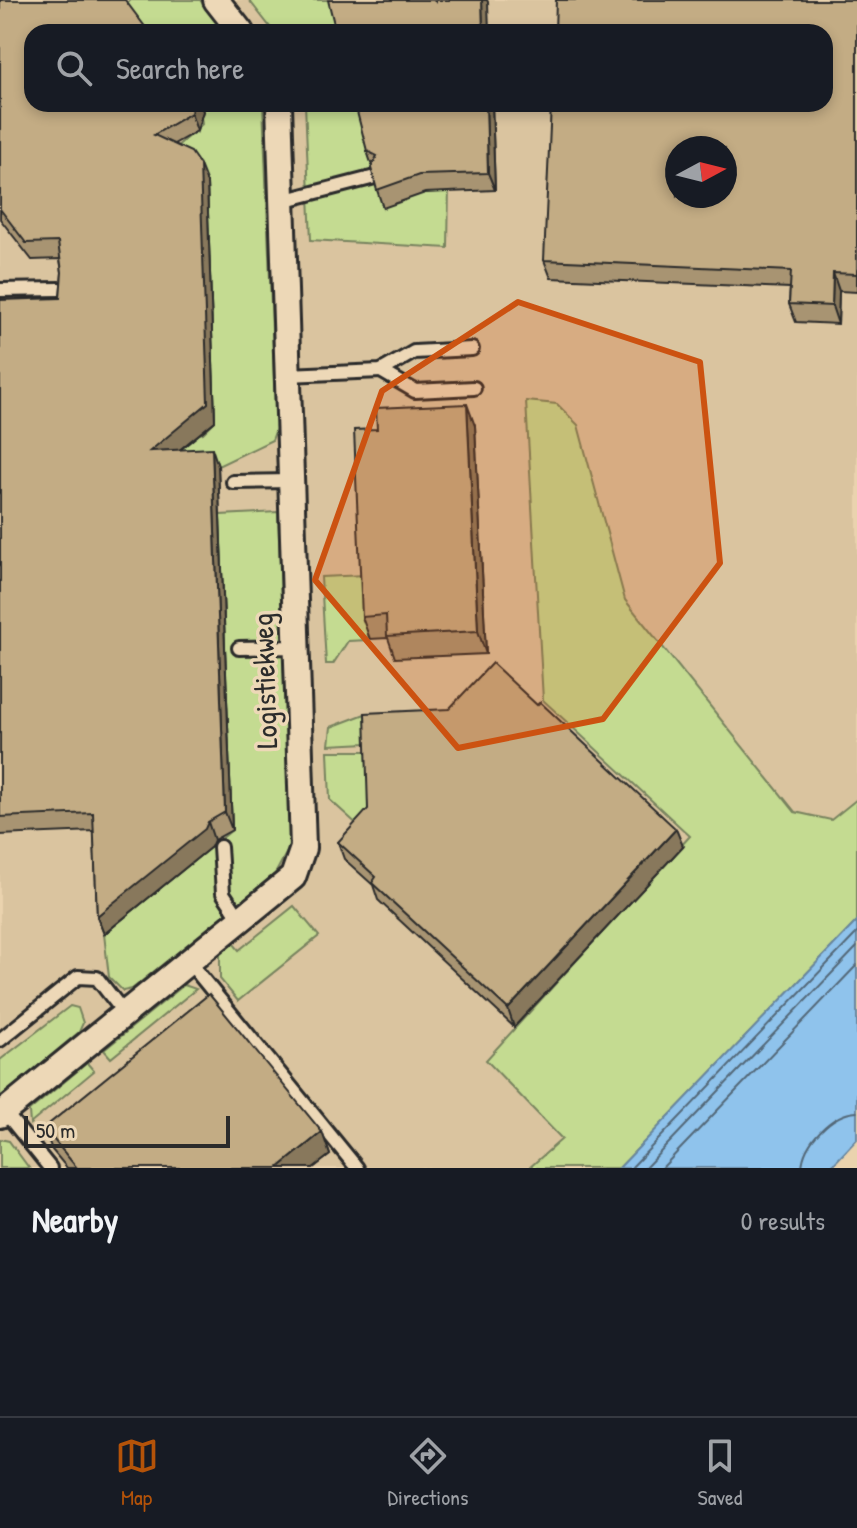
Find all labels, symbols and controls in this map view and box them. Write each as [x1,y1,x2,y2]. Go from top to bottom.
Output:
search box [24,24,833,112]
icon: search [52,46,96,90]
text: Search here [116,48,244,88]
north arrow [665,136,737,208]
street label: Logistiekweg [242,613,286,749]
scale bar [24,1112,230,1148]
text: 50 m [36,1115,75,1145]
text: Nearby [32,1197,118,1243]
text: 0 results [741,1203,825,1238]
tab: Map [115,1434,159,1512]
tab: Directions [388,1434,469,1512]
tab: Saved [698,1434,742,1512]

